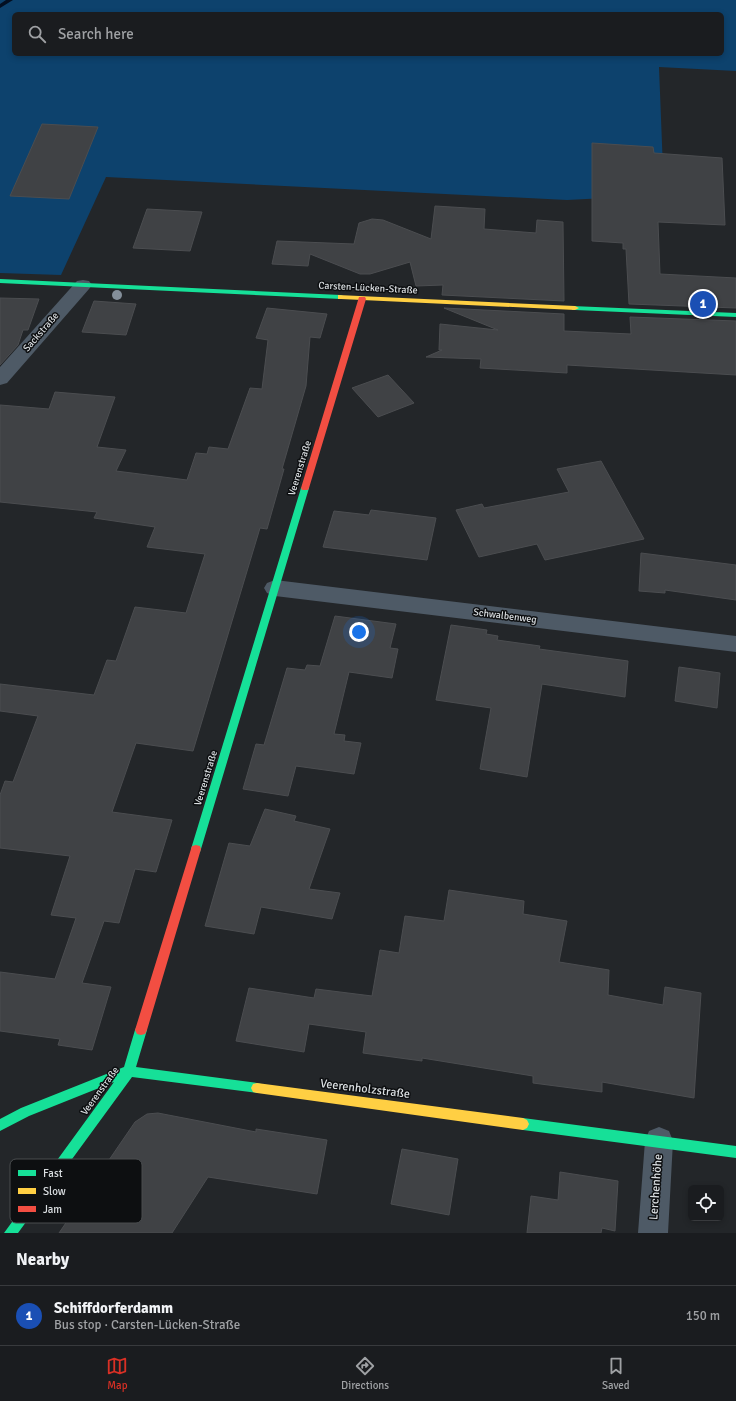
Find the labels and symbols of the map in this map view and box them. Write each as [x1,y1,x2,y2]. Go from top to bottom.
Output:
street label: Carsten-Lücken-Straße [318,279,418,297]
pin: 1 [690,289,716,319]
street label: Sackstraße [21,310,61,354]
street label: Veerenstraße [286,439,314,497]
street label: Schwalbenweg [473,606,537,626]
your location [349,622,369,642]
street label: Veerenstraße [192,749,220,807]
street label: Veerenstraße [78,1064,122,1118]
street label: Veerenholzstraße [319,1076,411,1102]
street label: Lerchenhöhe [646,1153,666,1221]
legend [10,1159,142,1223]
text: Fast [43,1167,63,1180]
text: Slow [43,1185,66,1198]
text: Jam [43,1203,62,1216]

